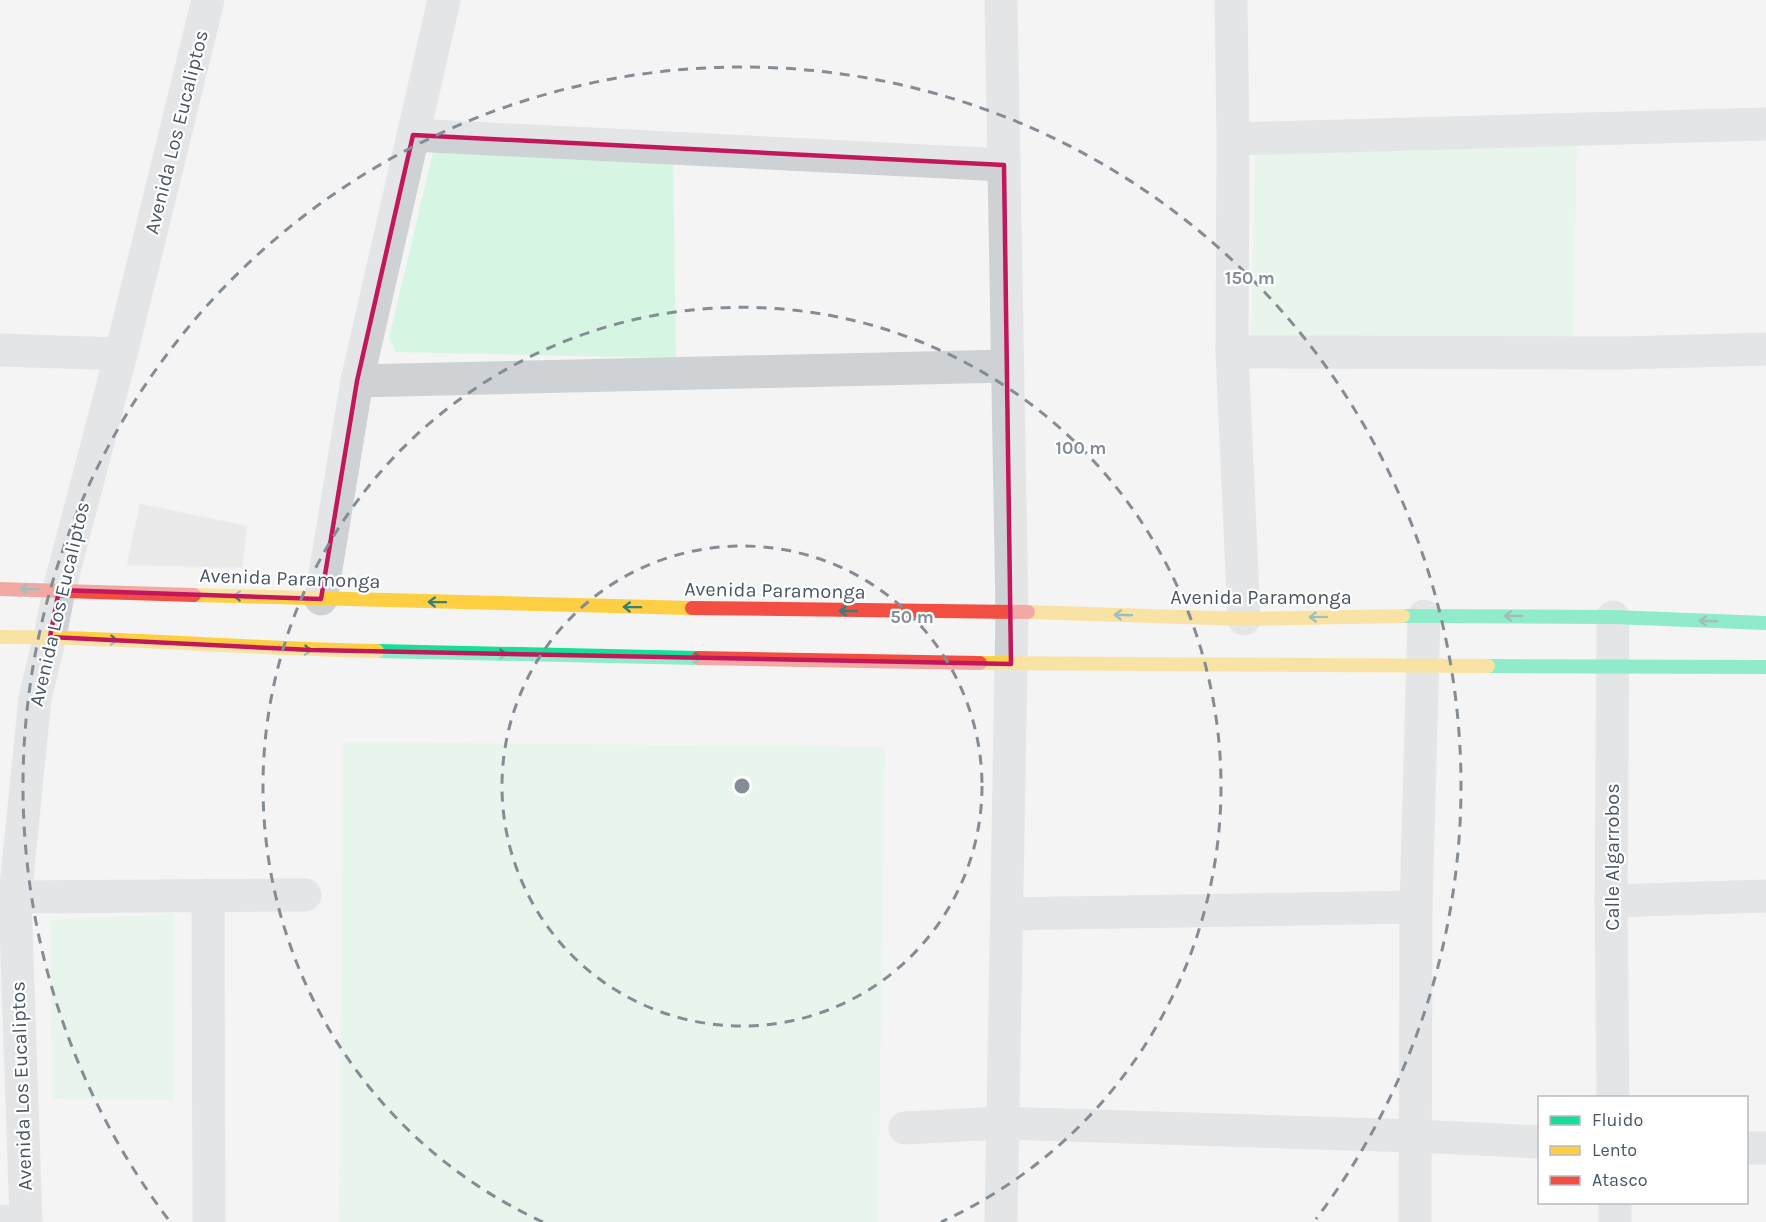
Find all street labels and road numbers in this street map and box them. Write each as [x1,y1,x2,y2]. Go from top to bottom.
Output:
street label: Avenida Los Eucaliptos [140,28,213,237]
street label: Avenida Los Eucaliptos [25,499,94,709]
street label: Avenida Paramonga [199,564,381,593]
street label: Avenida Paramonga [684,577,866,604]
street label: Avenida Paramonga [1170,586,1352,609]
street label: Calle Algarrobos [1601,783,1624,931]
street label: Avenida Los Eucaliptos [6,981,37,1191]

